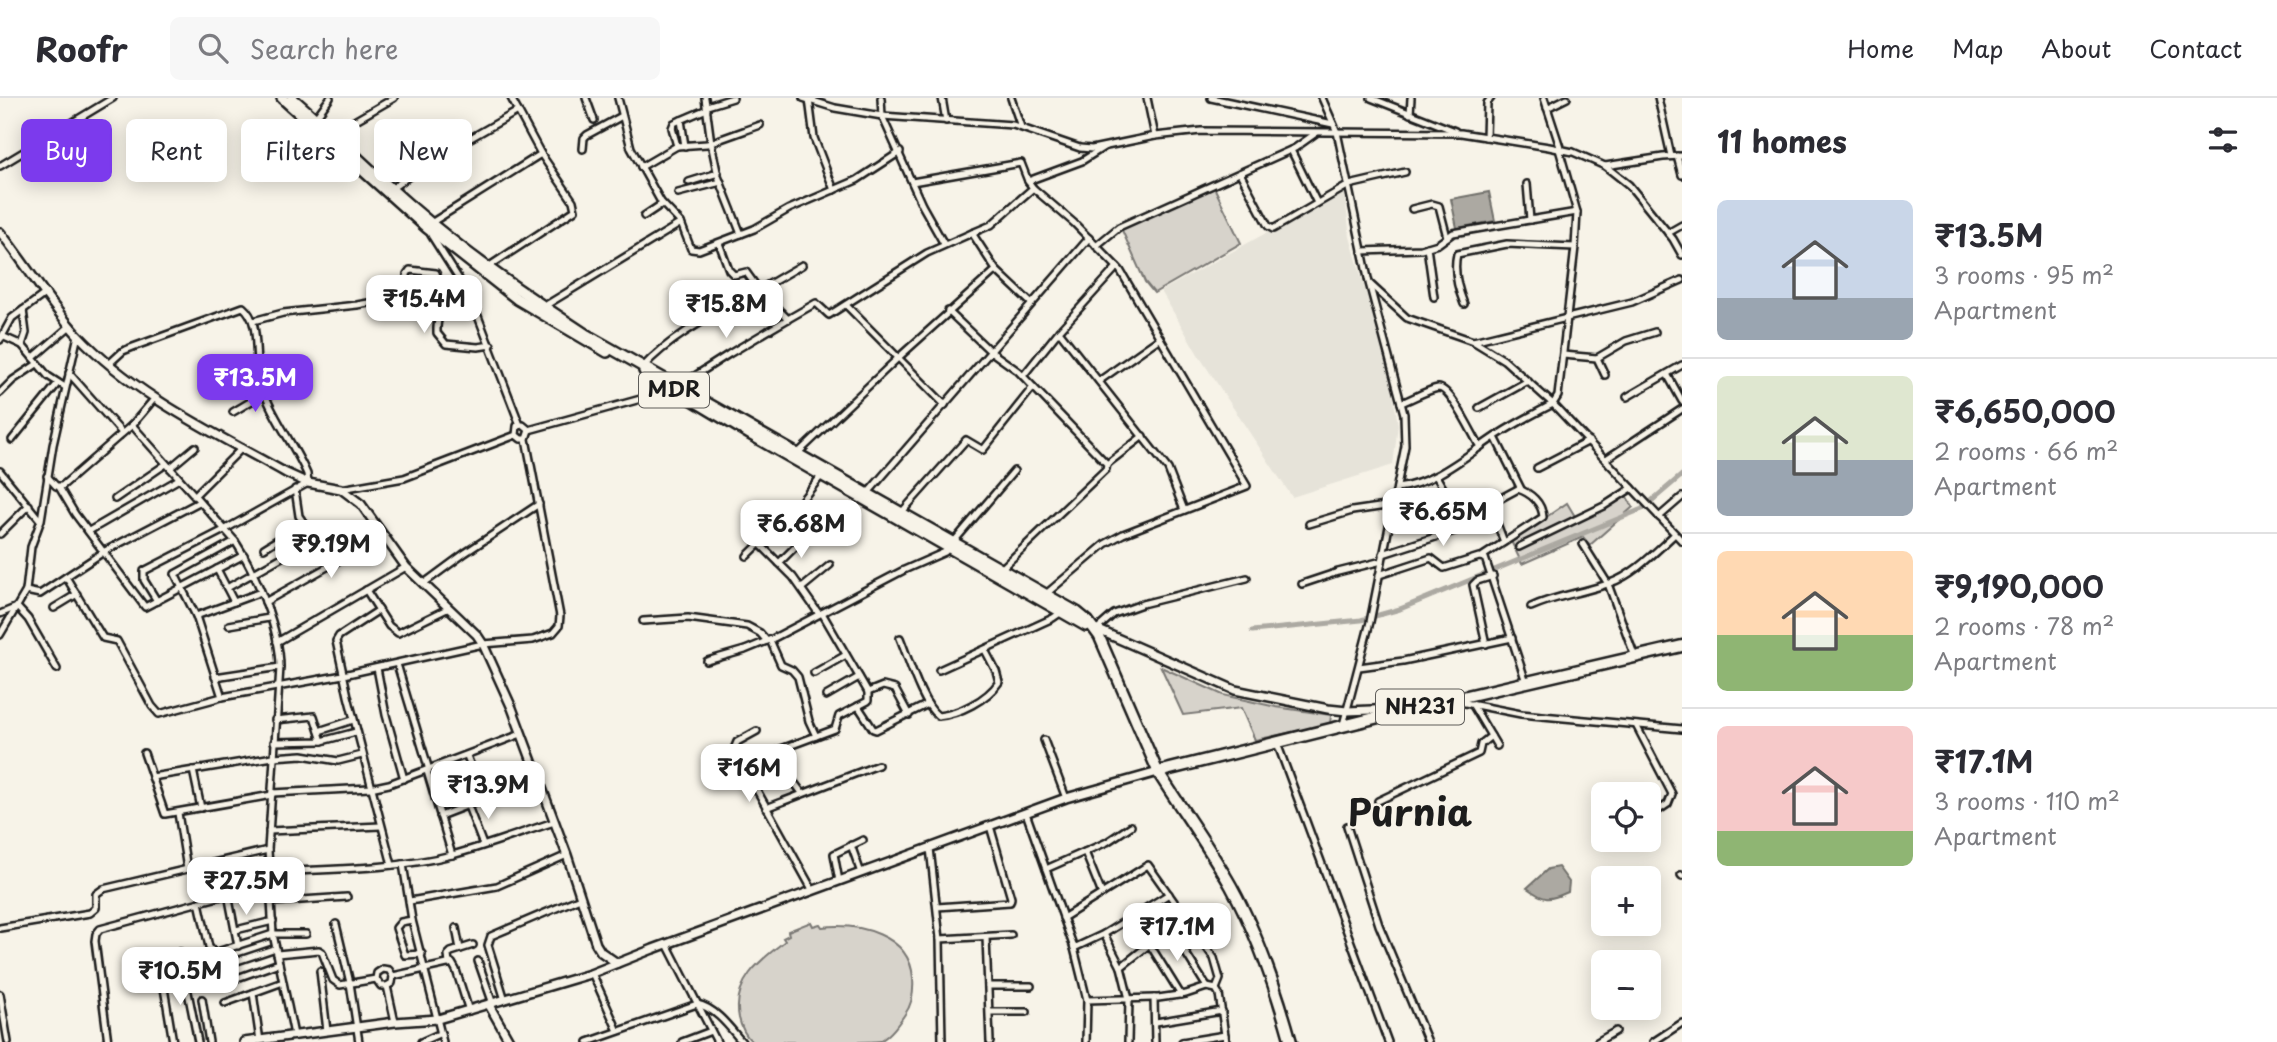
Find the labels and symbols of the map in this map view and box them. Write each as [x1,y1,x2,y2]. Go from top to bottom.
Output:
pin: ₹15.4M [367,275,481,335]
pin: ₹15.8M [669,280,783,340]
pin: ₹13.5M [198,354,312,414]
road number: MDR [639,372,709,408]
pin: ₹6.65M [1386,489,1500,548]
pin: ₹6.68M [744,500,858,560]
pin: ₹9.19M [274,520,388,580]
road number: NH231 [1376,690,1464,724]
pin: ₹16M [708,744,790,804]
pin: ₹13.9M [431,762,545,821]
district label: Purnia [1348,783,1472,839]
pin: ₹27.5M [189,858,303,917]
pin: ₹17.1M [1120,904,1234,963]
pin: ₹10.5M [123,948,237,1007]

